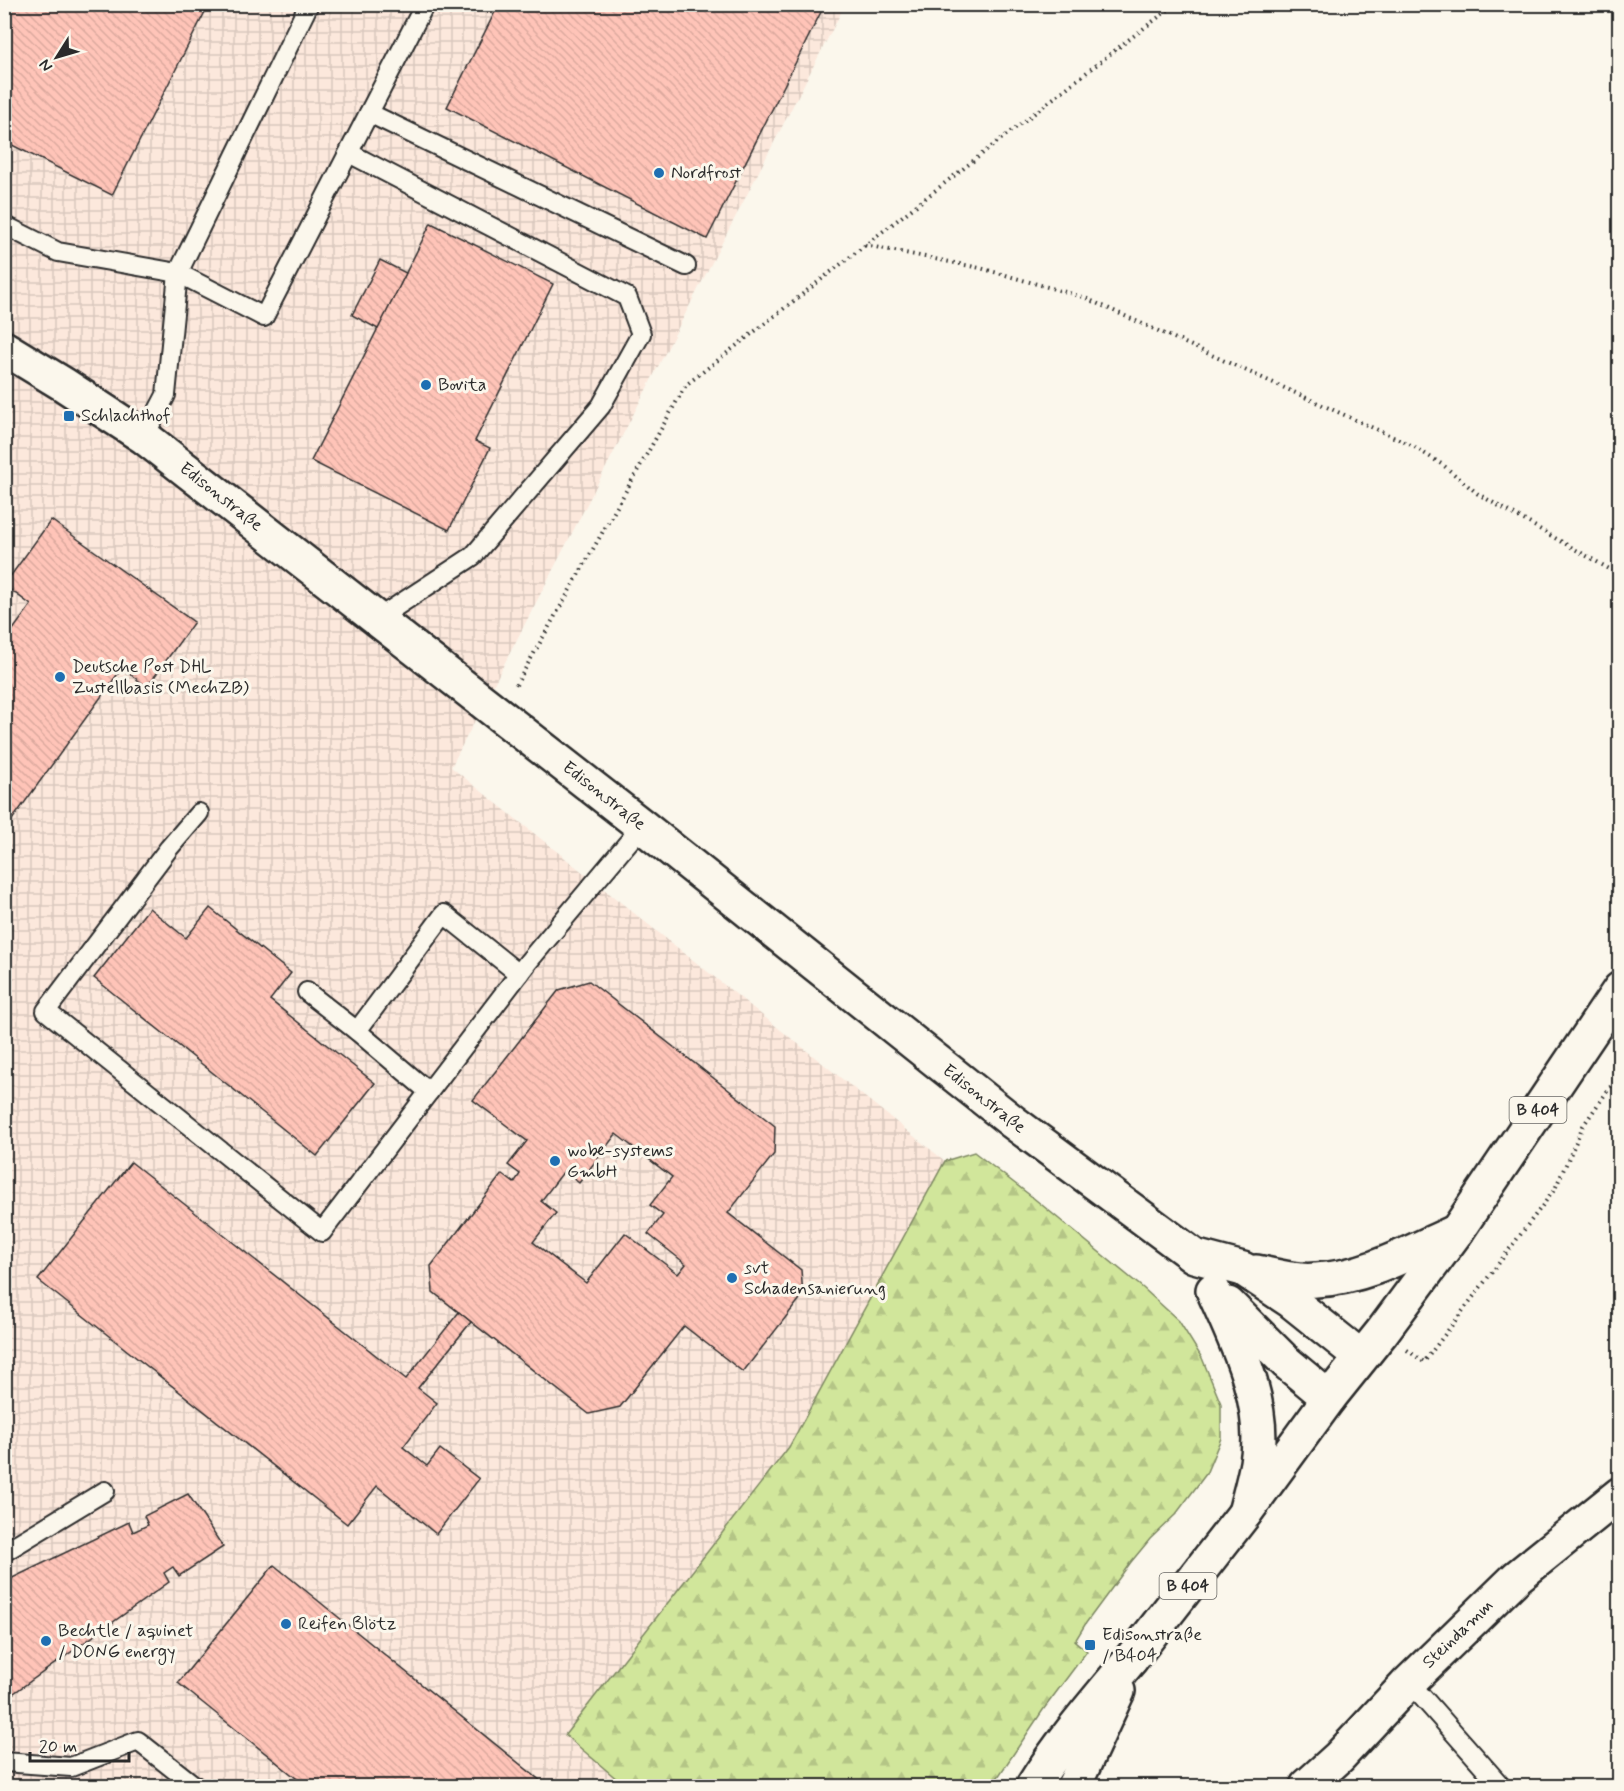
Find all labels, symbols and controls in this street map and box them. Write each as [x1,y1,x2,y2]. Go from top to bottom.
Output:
north arrow [27,27,87,87]
text: N [35,55,58,76]
place label: Nordfrost [671,161,742,185]
marker: Nordfrost [652,166,666,180]
place label: Bovita [438,373,487,397]
marker: Bovita [419,378,433,392]
place label: Schlachthof [81,404,171,428]
marker: Schlachthof [62,409,76,423]
street label: Edisonstraße [174,457,268,537]
place label: Deutsche Post DHL Zustellbasis (MechZB) [72,655,249,700]
marker: Deutsche Post DHL Zustellbasis (MechZB) [53,670,67,684]
street label: Edisonstraße [557,756,651,836]
street label: Edisonstraße [937,1059,1031,1139]
road number: B 404 [1510,1097,1566,1123]
place label: wobe-systems GmbH [567,1139,673,1184]
marker: wobe-systems GmbH [548,1154,562,1168]
place label: svt Schadensanierung [744,1256,886,1301]
marker: svt Schadensanierung [725,1271,739,1285]
road number: B 404 [1160,1573,1216,1599]
street label: Steindamm [1417,1594,1499,1674]
place label: Reifen Blötz [298,1612,397,1636]
marker: Reifen Blötz [279,1617,293,1631]
place label: Bechtle / aquinet / DONG energy [58,1619,194,1665]
place label: Edisonstraße / B404 [1102,1623,1202,1668]
marker: Bechtle / aquinet / DONG energy [39,1634,53,1648]
marker: Edisonstraße / B404 [1083,1638,1097,1652]
scale bar [30,1725,129,1763]
text: 20 m [39,1735,77,1759]

